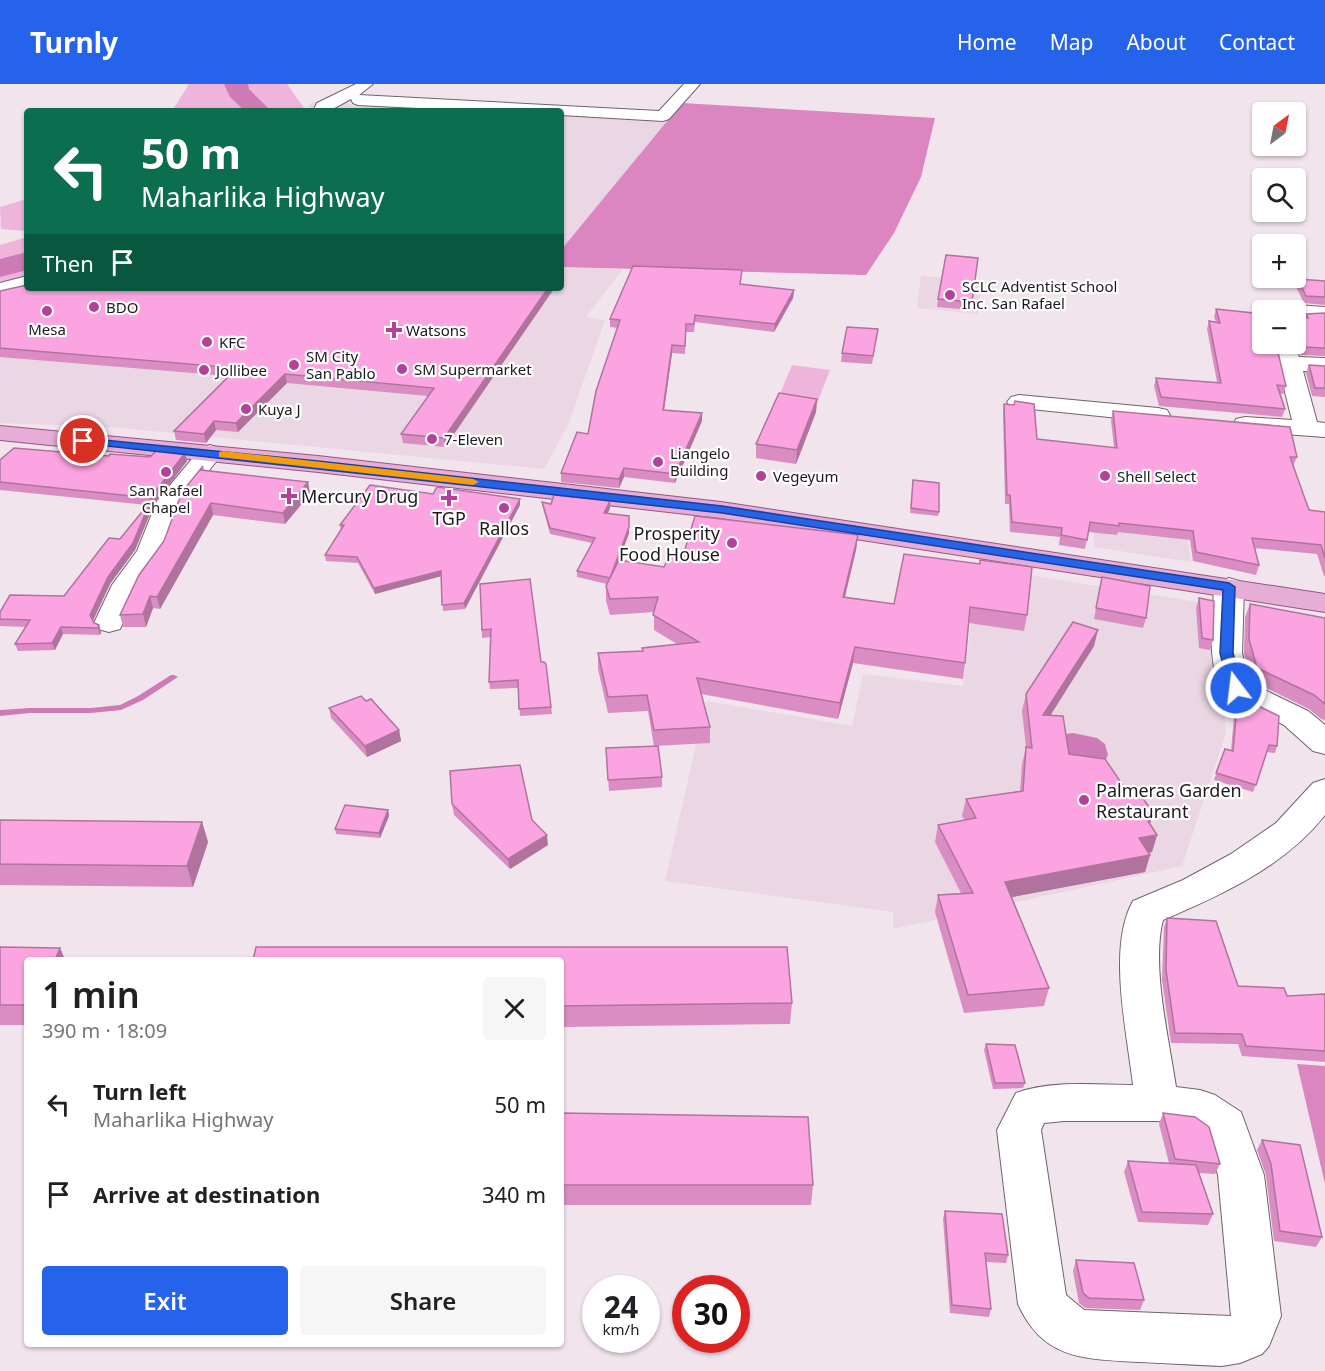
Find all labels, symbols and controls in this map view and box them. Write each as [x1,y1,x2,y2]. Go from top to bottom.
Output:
text: Turnly [30,23,118,61]
text: Home [957,28,1017,56]
text: Map [1050,28,1093,56]
text: About [1126,28,1186,56]
text: Contact [1219,28,1295,56]
north arrow [1252,102,1306,156]
map controls [1252,102,1306,354]
text: 50 m [141,124,241,181]
icon: left [42,132,120,210]
button: search [1252,168,1306,222]
text: Maharlika Highway [141,178,385,215]
button: + [1252,234,1306,288]
icon: arrive [106,246,139,279]
text: Then [42,248,94,278]
place label: SCLC Adventist School Inc. San Rafael [962,276,1117,313]
marker: SCLC Adventist School Inc. San Rafael [943,288,957,302]
place label: BDO [106,297,138,317]
marker: BDO [87,300,101,314]
button: − [1252,300,1306,354]
marker: Mesa [40,304,54,318]
place label: Mesa [28,319,66,339]
place label: Watsons [406,320,466,340]
marker: Watsons [387,323,401,337]
place label: KFC [219,332,246,352]
marker: KFC [200,335,214,349]
place label: SM City San Pablo [306,346,375,383]
marker: SM City San Pablo [287,358,301,372]
place label: SM Supermarket [414,359,532,379]
place label: Jollibee [214,360,267,380]
marker: SM Supermarket [395,362,409,376]
marker: Jollibee [197,363,211,377]
place label: Kuya J [258,399,301,419]
marker: Kuya J [239,402,253,416]
pin [57,415,108,466]
icon: arrive [66,424,99,457]
place label: 7-Eleven [444,429,503,449]
marker: 7-Eleven [425,432,439,446]
place label: Liangelo Building [670,443,730,480]
marker: Liangelo Building [651,455,665,469]
marker: San Rafael Chapel [159,465,173,479]
place label: Vegeyum [773,466,839,486]
place label: Shell Select [1117,466,1197,486]
marker: Vegeyum [754,469,768,483]
marker: Shell Select [1098,469,1112,483]
place label: San Rafael Chapel [129,480,203,517]
place label: Mercury Drug [301,484,418,508]
marker: Mercury Drug [282,489,296,503]
marker: TGP [442,491,456,505]
marker: Rallos [497,501,511,515]
place label: TGP [432,506,466,530]
place label: Rallos [479,516,529,540]
place label: Prosperity Food House [619,521,721,566]
marker: Prosperity Food House [725,536,739,550]
position arrow [1204,656,1268,720]
place label: Palmeras Garden Restaurant [1096,778,1242,823]
marker: Palmeras Garden Restaurant [1077,793,1091,807]
text: 1 min [42,970,140,1019]
button: close [483,977,546,1040]
text: 390 m · 18:09 [42,1017,167,1044]
text: Turn left [93,1076,187,1106]
icon: left [42,1088,75,1121]
text: 50 m [495,1089,546,1119]
text: Maharlika Highway [93,1106,273,1133]
icon: arrive [42,1178,75,1211]
text: Arrive at destination [93,1179,320,1209]
text: 340 m [482,1179,546,1209]
button: Exit [42,1266,288,1335]
button: Share [300,1266,546,1335]
speed limit sign: 30 [672,1275,750,1353]
text: 24 [604,1286,638,1327]
text: km/h [603,1319,639,1339]

